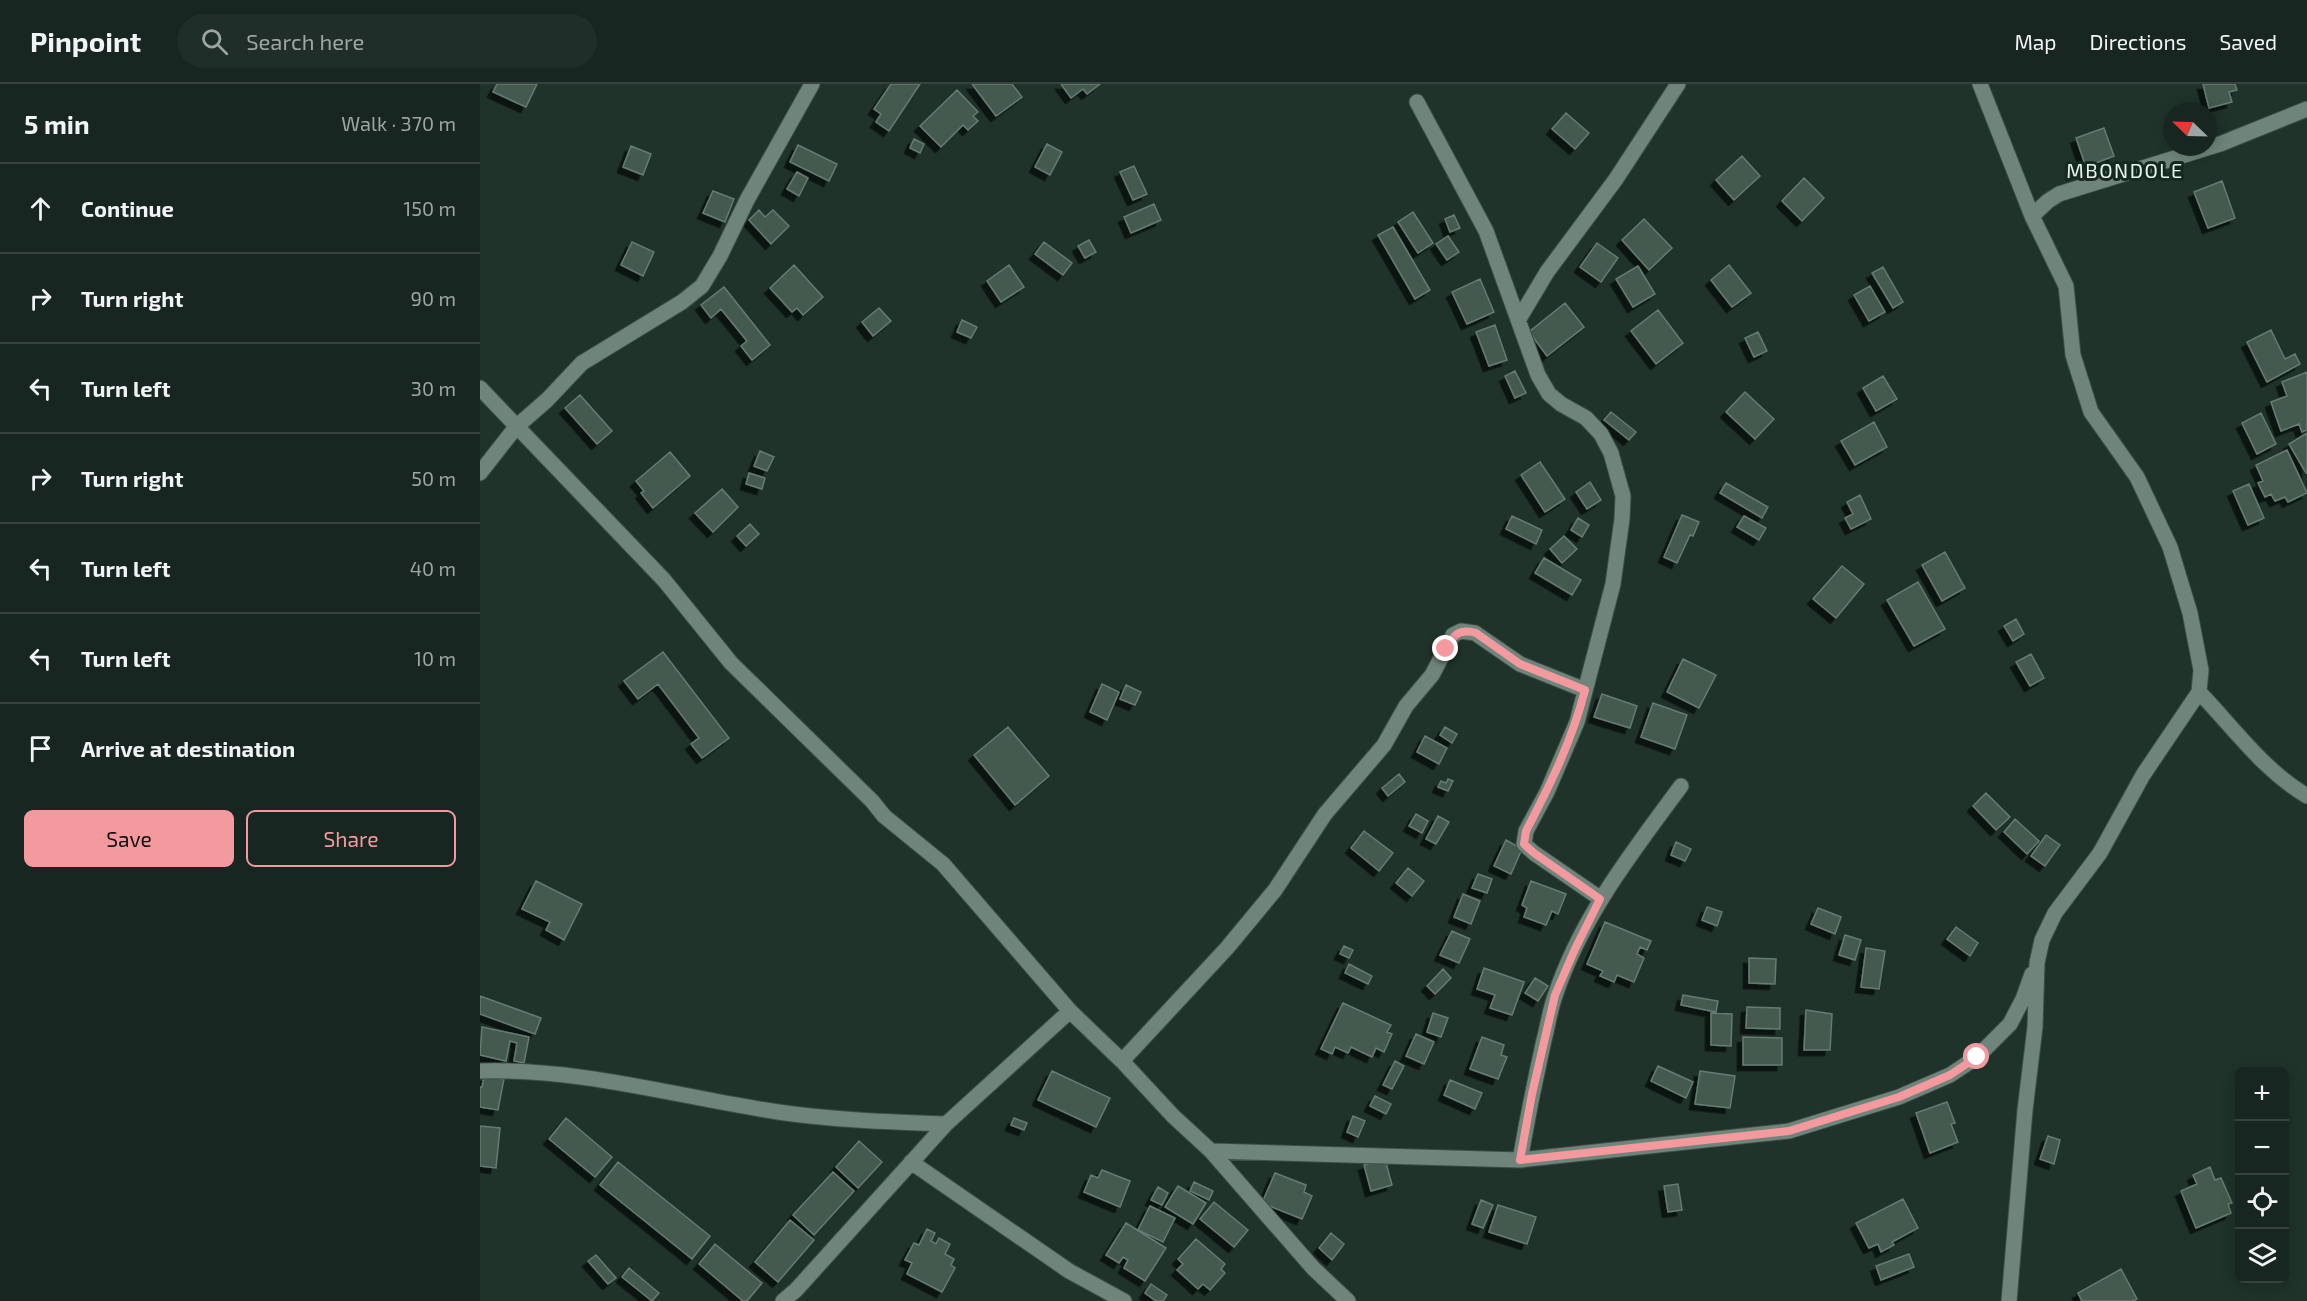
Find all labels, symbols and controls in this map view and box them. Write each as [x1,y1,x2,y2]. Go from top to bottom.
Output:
search box [177,14,597,68]
text: Pinpoint [30,24,141,58]
icon: search [198,25,231,58]
text: Search here [246,28,364,54]
text: Map [2014,29,2057,54]
text: Directions [2090,29,2186,54]
text: Saved [2219,29,2277,54]
north arrow [2163,102,2217,156]
text: 5 min [24,108,90,139]
text: Walk · 370 m [341,111,456,135]
district label: MBONDOLE [2066,158,2184,182]
icon: ahead [24,192,57,225]
text: Continue [81,195,174,221]
text: 150 m [403,196,456,220]
icon: right [24,282,57,315]
text: Turn right [81,285,183,311]
text: 90 m [411,286,456,310]
icon: left [24,372,57,405]
text: Turn left [81,375,170,401]
text: 30 m [411,376,456,400]
icon: right [24,462,57,495]
text: Turn right [81,465,183,491]
text: 50 m [411,466,456,490]
icon: left [24,552,57,585]
text: Turn left [81,555,170,581]
text: 40 m [410,556,456,580]
route end [1432,635,1458,661]
icon: left [24,642,57,675]
text: Turn left [81,645,170,671]
text: 10 m [414,646,456,670]
icon: arrive [24,732,57,765]
text: Arrive at destination [81,735,295,761]
button: Save [24,810,234,867]
button: Share [246,810,456,867]
route start [1963,1043,1989,1069]
map controls [2235,1067,2289,1283]
button: + [2235,1067,2289,1121]
button: − [2235,1121,2289,1175]
button: locate [2235,1175,2289,1229]
button: layers [2235,1229,2289,1283]

